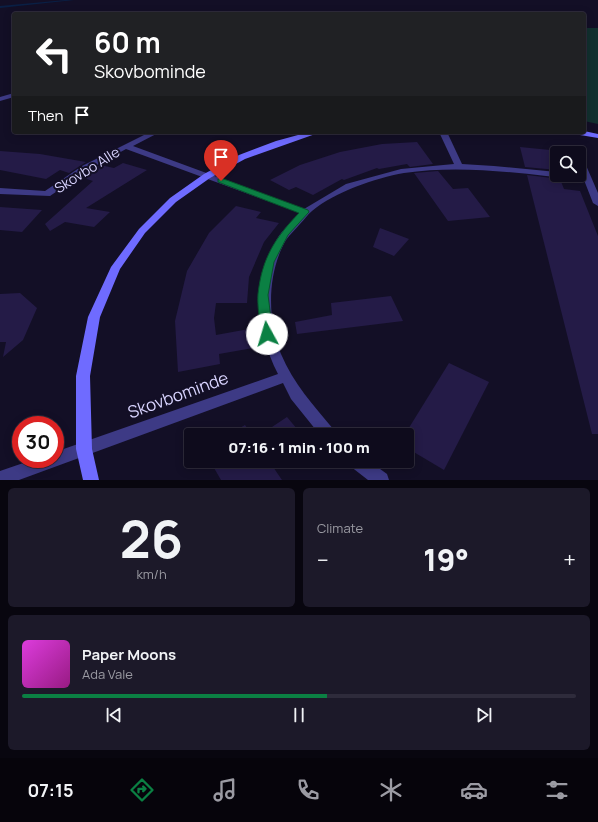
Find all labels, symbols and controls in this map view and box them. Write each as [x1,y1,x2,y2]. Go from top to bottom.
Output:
text: 60 m [94,23,161,61]
icon: left [28,28,80,80]
text: Skovbominde [94,59,206,83]
icon: arrive [71,104,93,126]
text: Then [28,105,63,126]
pin [204,140,238,181]
street label: Skovbo Alle [51,142,123,197]
icon: arrive [210,146,232,168]
map controls [550,146,586,182]
button: search [550,146,586,182]
position arrow [246,313,288,355]
street label: Skovbominde [124,366,231,423]
speed limit sign: 30 [12,416,64,468]
text: 07:16 · 1 min · 100 m [228,437,370,458]
text: 26 [120,503,183,574]
text: Climate [317,519,363,537]
text: 19° [423,539,469,580]
text: − [317,545,329,575]
text: + [563,545,576,575]
text: km/h [136,565,167,583]
text: Paper Moons [82,644,176,665]
text: Ada Vale [82,665,133,683]
icon: previous [103,704,125,726]
icon: pause [288,704,310,726]
icon: next [473,704,495,726]
icon: directions [128,776,156,804]
icon: music [211,776,239,804]
icon: phone [294,776,322,804]
icon: climate [377,776,405,804]
icon: car [460,776,488,804]
icon: filters [543,776,571,804]
text: 07:15 [27,778,73,802]

